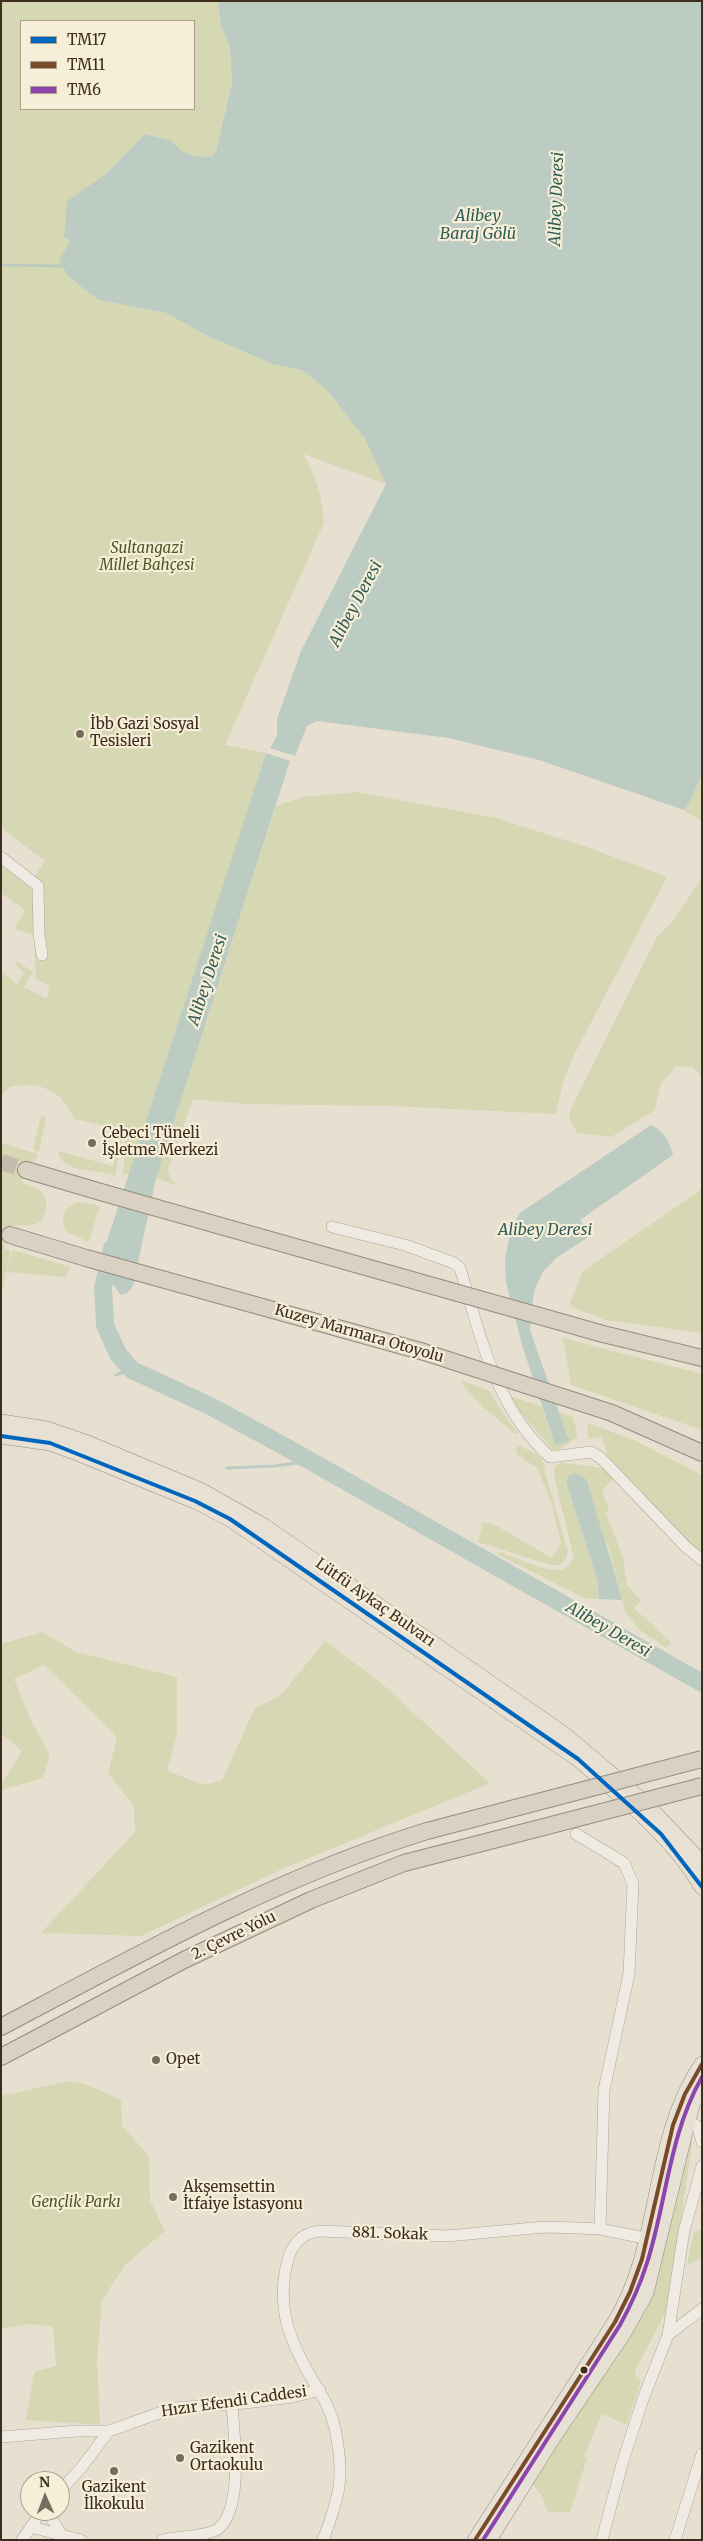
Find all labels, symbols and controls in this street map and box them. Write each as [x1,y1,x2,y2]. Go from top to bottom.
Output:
legend [20,20,195,110]
text: TM17 [67,30,106,49]
text: TM11 [67,55,105,74]
text: TM6 [67,80,101,99]
water label: Alibey Deresi [546,152,568,246]
water label: Alibey Baraj Gölü [440,206,516,244]
park label: Sultangazi Millet Bahçesi [99,540,195,575]
water label: Alibey Deresi [325,558,387,650]
place label: İbb Gazi Sosyal Tesisleri [90,716,199,751]
marker: İbb Gazi Sosyal Tesisleri [74,728,86,740]
water label: Alibey Deresi [184,932,232,1028]
place label: Cebeci Tüneli İşletme Merkezi [102,1125,218,1160]
marker: Cebeci Tüneli İşletme Merkezi [86,1137,98,1149]
water label: Alibey Deresi [498,1220,592,1240]
street label: Kuzey Marmara Otoyolu [272,1301,446,1367]
street label: Lütfü Aykaç Bulvarı [312,1555,438,1651]
water label: Alibey Deresi [562,1598,654,1662]
street label: 2. Çevre Yolu [189,1908,279,1964]
place label: Opet [166,2051,200,2069]
marker: Opet [150,2054,162,2066]
place label: Akşemsettin İtfaiye İstasyonu [183,2179,303,2214]
marker: Akşemsettin İtfaiye İstasyonu [167,2191,179,2203]
park label: Gençlik Parkı [31,2194,121,2212]
street label: 881. Sokak [352,2224,428,2244]
unlabelled marker [579,2365,589,2375]
street label: Hızır Efendi Caddesi [160,2383,308,2421]
place label: Gazikent Ortaokulu [190,2440,263,2475]
marker: Gazikent Ortaokulu [174,2452,186,2464]
marker: Gazikent İlkokulu [108,2465,120,2477]
north arrow [20,2471,70,2521]
text: N [39,2473,50,2491]
place label: Gazikent İlkokulu [82,2479,146,2514]

